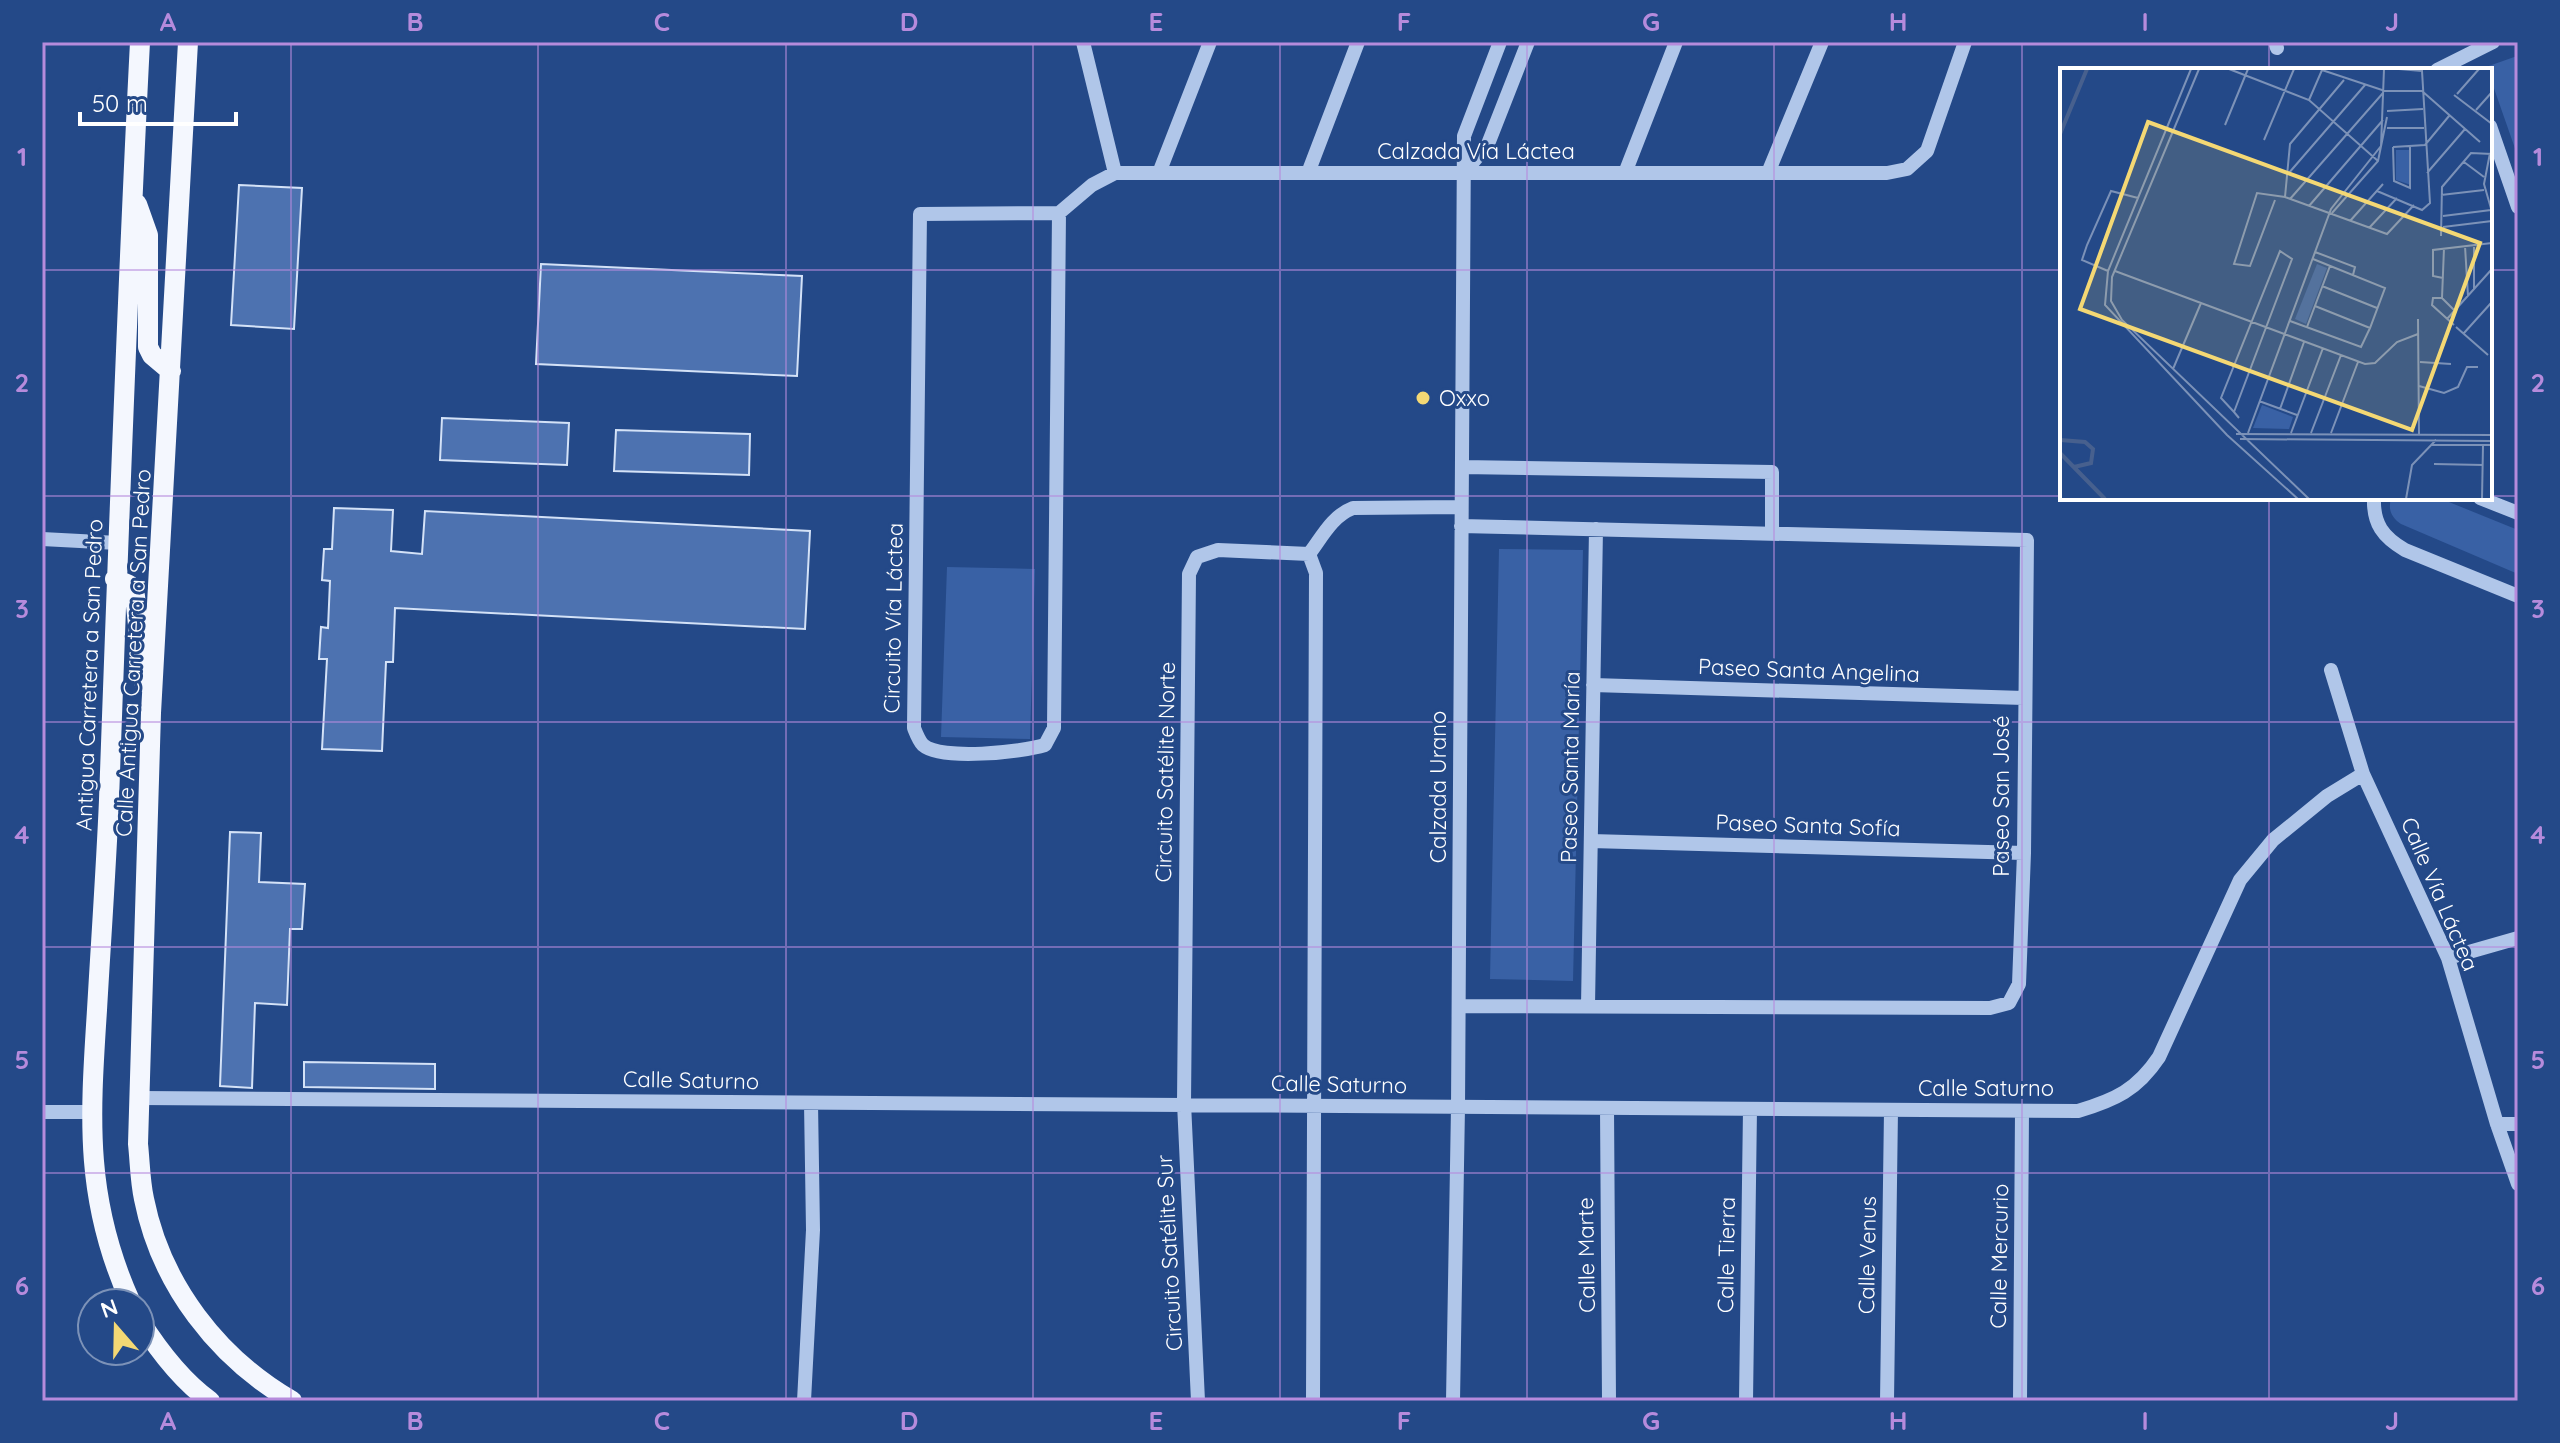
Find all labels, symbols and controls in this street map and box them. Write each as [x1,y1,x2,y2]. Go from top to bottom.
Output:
text: A [160,5,177,38]
text: B [406,5,424,38]
text: C [654,5,670,38]
text: D [900,5,918,38]
text: E [1149,5,1163,38]
text: F [1397,5,1411,38]
text: G [1642,5,1660,38]
text: H [1889,5,1907,38]
text: I [2141,5,2149,38]
text: J [2385,5,2399,38]
inset map [2060,68,2492,500]
scale bar [80,76,236,126]
text: 50 m [92,88,148,118]
street label: Calzada Vía Láctea [1377,137,1575,165]
text: 1 [17,140,27,173]
text: 1 [2533,140,2543,173]
text: 2 [15,366,29,399]
text: 2 [2531,366,2545,399]
place label: Oxxo [1439,384,1490,412]
marker: Oxxo [1414,389,1432,407]
street label: Calle Antigua Carretera a San Pedro [109,468,157,838]
street label: Antigua Carretera a San Pedro [70,519,108,831]
street label: Circuito Vía Láctea [877,522,909,714]
text: 3 [15,592,29,625]
text: 3 [2531,592,2545,625]
street label: Paseo Santa Angelina [1698,652,1920,688]
street label: Circuito Satélite Norte [1149,661,1181,883]
street label: Paseo Santa María [1554,671,1586,863]
street label: Calzada Urano [1424,711,1452,863]
street label: Paseo San José [1987,715,2015,877]
street label: Paseo Santa Sofía [1715,808,1901,842]
street label: Calle Vía Láctea [2395,813,2485,975]
text: 4 [14,818,30,851]
text: 4 [2530,818,2546,851]
text: 5 [15,1043,29,1076]
text: 5 [2531,1043,2545,1076]
street label: Calle Saturno [623,1065,759,1095]
street label: Calle Saturno [1271,1069,1407,1099]
street label: Calle Saturno [1918,1074,2054,1102]
street label: Circuito Satélite Sur [1150,1154,1188,1352]
street label: Calle Mercurio [1984,1183,2014,1329]
street label: Calle Venus [1852,1196,1882,1314]
street label: Calle Marte [1571,1197,1601,1313]
street label: Calle Tierra [1711,1197,1741,1313]
text: 6 [15,1269,29,1302]
text: 6 [2531,1269,2545,1302]
north arrow [76,1287,156,1367]
text: N [97,1292,122,1324]
text: A [160,1404,177,1437]
text: B [406,1404,424,1437]
text: C [654,1404,670,1437]
text: D [900,1404,918,1437]
text: E [1149,1404,1163,1437]
text: F [1397,1404,1411,1437]
text: G [1642,1404,1660,1437]
text: H [1889,1404,1907,1437]
text: I [2141,1404,2149,1437]
text: J [2385,1404,2399,1437]

